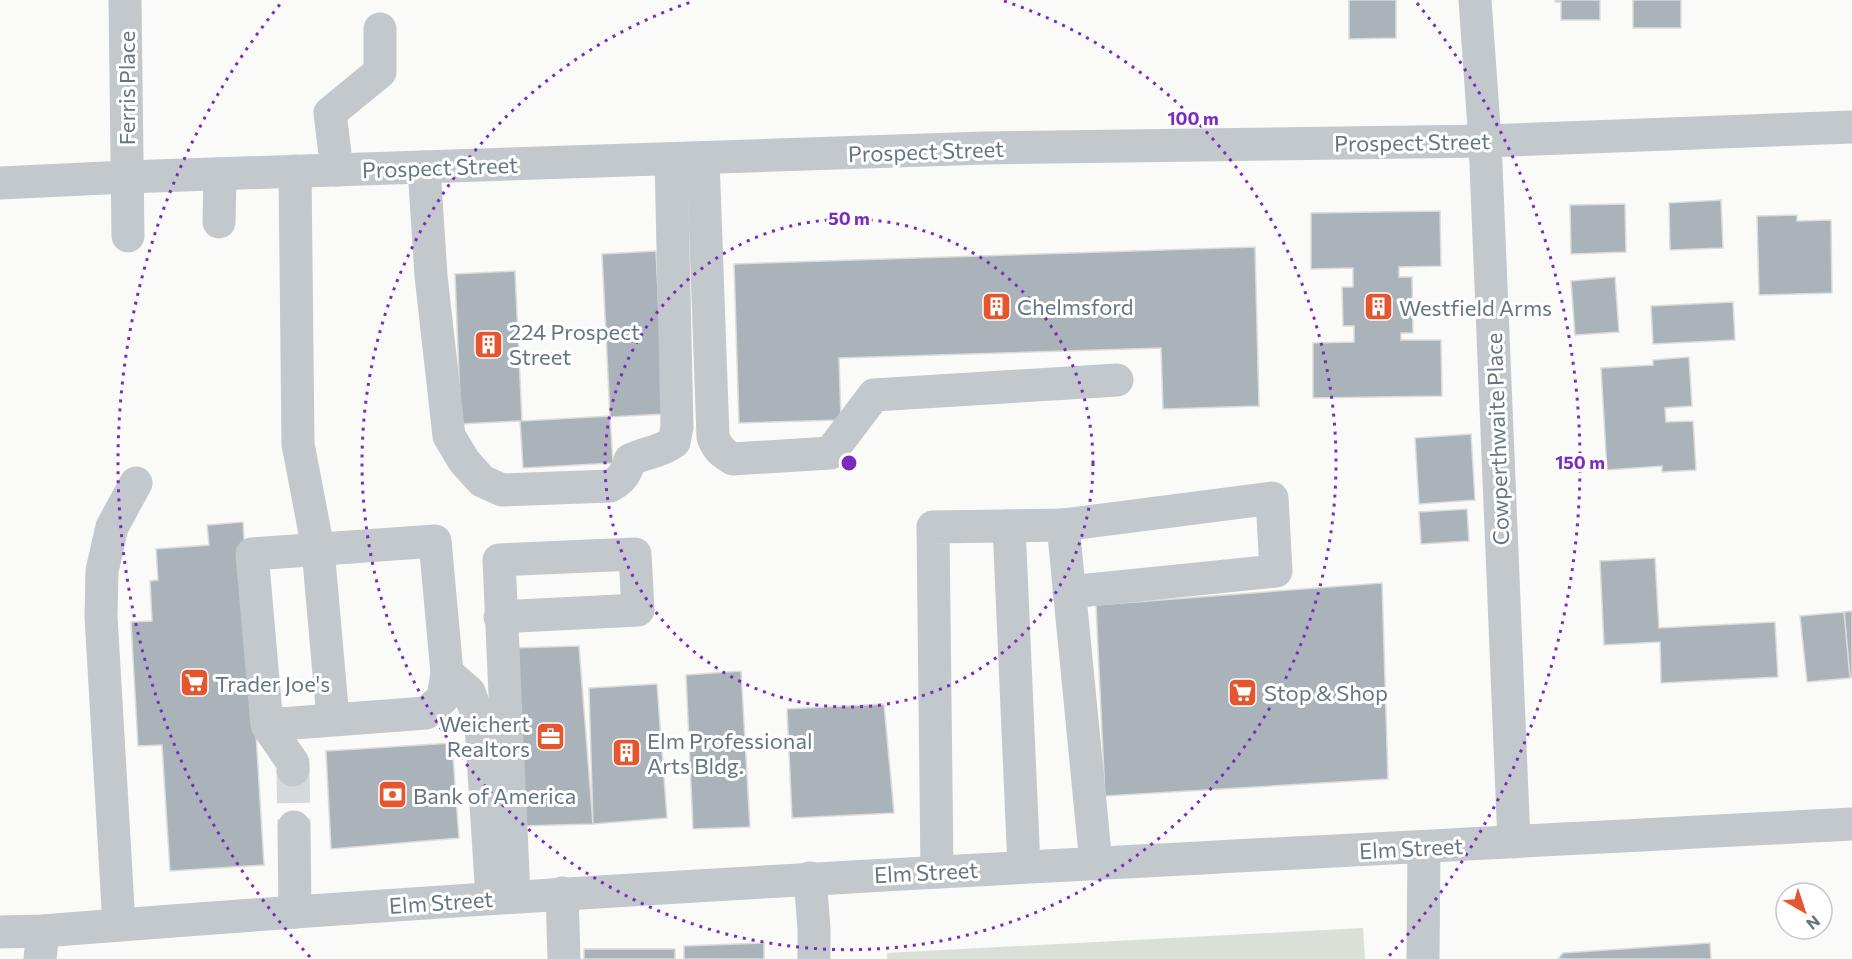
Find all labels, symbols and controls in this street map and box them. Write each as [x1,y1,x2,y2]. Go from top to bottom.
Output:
street label: Ferris Place [113,31,140,145]
text: 100 m [1167,107,1219,129]
street label: Prospect Street [1334,127,1490,157]
street label: Prospect Street [848,135,1004,167]
street label: Prospect Street [362,151,518,183]
text: 50 m [828,207,870,229]
building icon: Chelmsford [980,290,1012,322]
building icon: Westfield Arms [1362,291,1394,323]
place label: Chelmsford [1017,293,1133,320]
place label: Westfield Arms [1399,294,1552,321]
place label: 224 Prospect Street [509,318,640,370]
building icon: 224 Prospect Street [472,328,504,360]
street label: Cowperthwaite Place [1480,332,1514,546]
text: 150 m [1555,451,1605,473]
centre of rings [839,453,859,473]
supermarket icon: Trader Joe's [178,667,210,699]
place label: Trader Joe's [215,670,330,697]
supermarket icon: Stop & Shop [1227,676,1259,708]
place label: Stop & Shop [1264,679,1388,706]
place label: Weichert Realtors [439,710,530,762]
office icon: Weichert Realtors [535,720,567,752]
place label: Elm Professional Arts Bldg. [647,727,813,779]
building icon: Elm Professional Arts Bldg. [610,737,642,769]
bank icon: Bank of America [376,779,408,811]
place label: Bank of America [413,782,576,809]
street label: Elm Street [1358,832,1464,864]
street label: Elm Street [873,856,979,888]
north arrow [1774,881,1834,941]
street label: Elm Street [388,885,494,919]
text: N [1803,912,1824,934]

